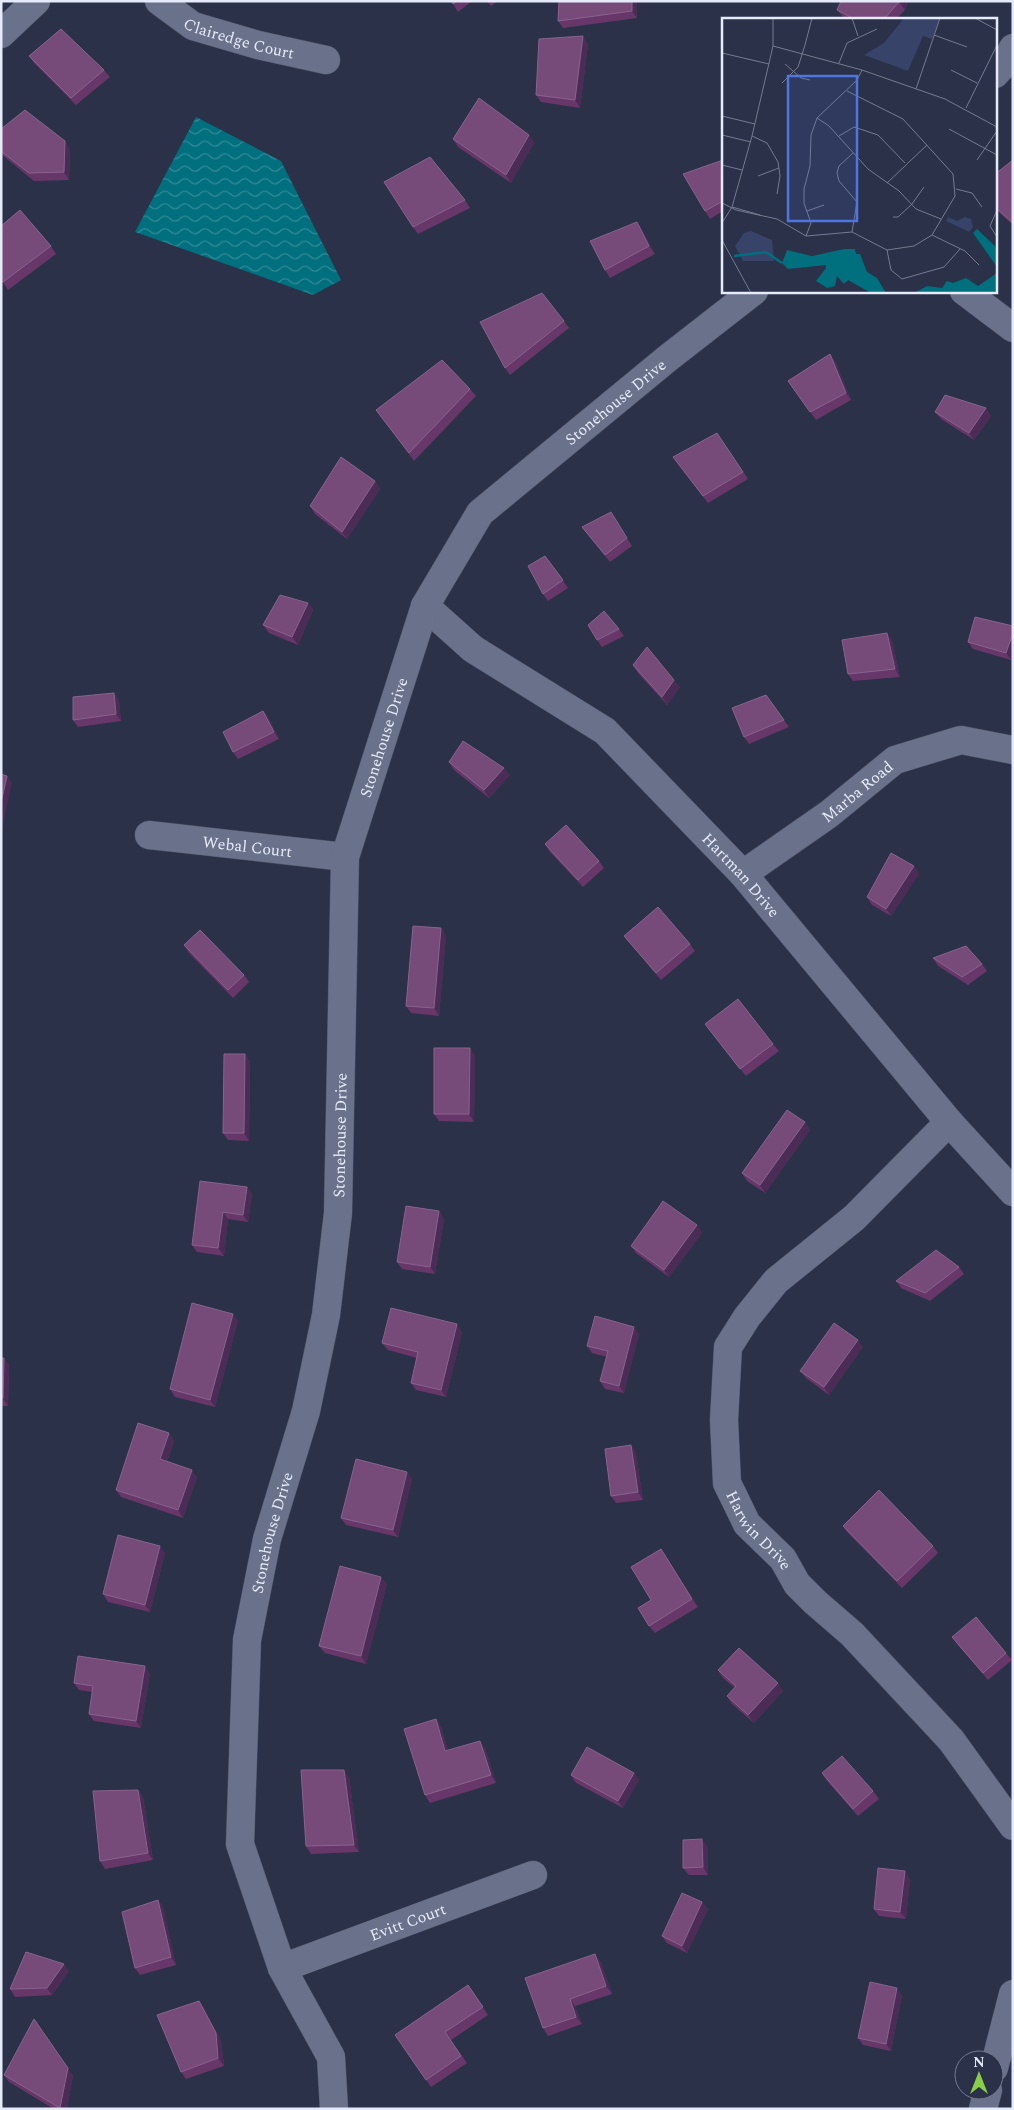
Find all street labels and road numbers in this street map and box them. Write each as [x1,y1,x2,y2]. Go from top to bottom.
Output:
street label: Clairedge Court [178,12,297,66]
street label: Stonehouse Drive [560,353,672,451]
street label: Stonehouse Drive [354,674,415,801]
street label: Marba Road [817,755,899,829]
street label: Hartman Drive [696,827,785,923]
street label: Webal Court [201,830,294,864]
street label: Stonehouse Drive [327,1073,354,1198]
street label: Stonehouse Drive [246,1469,300,1596]
street label: Harwin Drive [719,1487,798,1574]
street label: Evitt Court [366,1897,450,1947]

